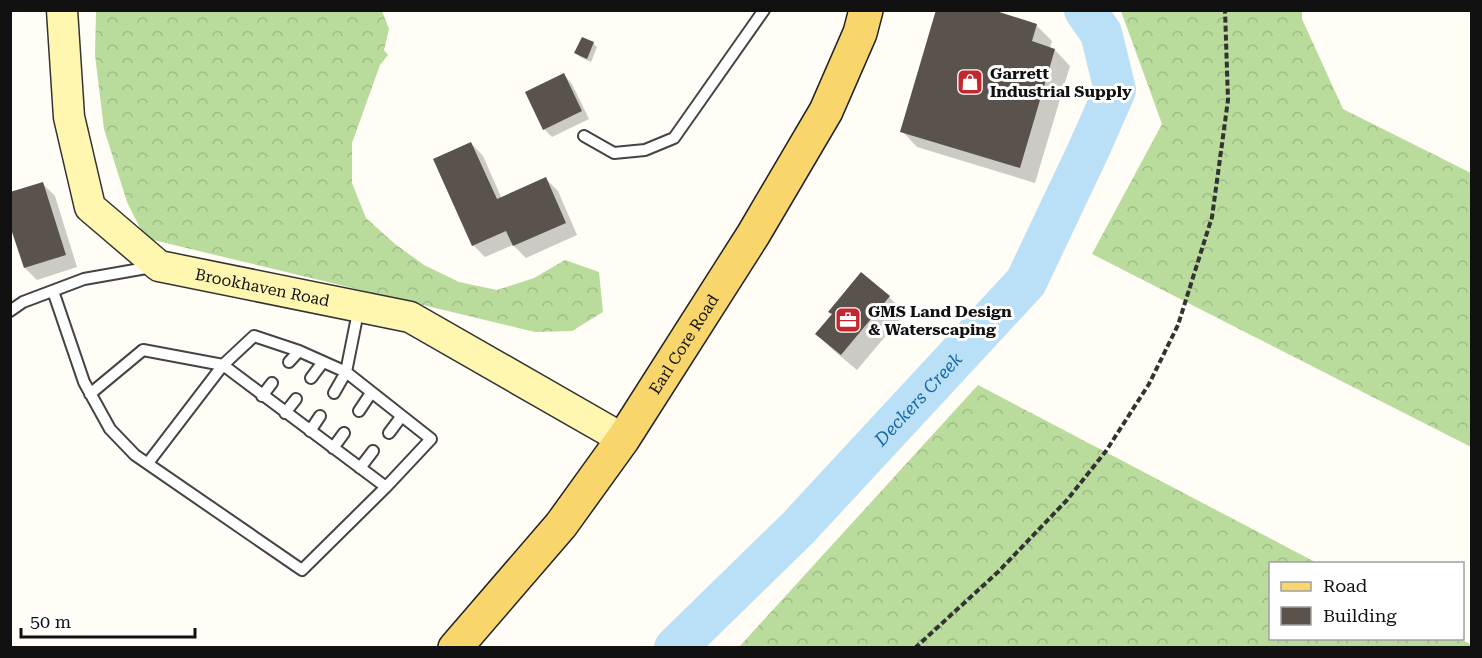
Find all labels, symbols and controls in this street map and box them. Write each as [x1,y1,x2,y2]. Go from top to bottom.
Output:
place label: Garrett Industrial Supply [990,64,1132,101]
shop icon: Garrett Industrial Supply [955,67,985,97]
street label: Brookhaven Road [194,264,331,310]
street label: Earl Core Road [645,291,722,397]
place label: GMS Land Design & Waterscaping [868,302,1012,339]
office icon: GMS Land Design & Waterscaping [833,305,863,335]
water label: Deckers Creek [869,348,966,450]
legend [1269,562,1464,640]
text: Road [1323,575,1368,596]
scale bar [21,601,195,639]
text: Building [1323,605,1397,626]
text: 50 m [30,611,71,632]

